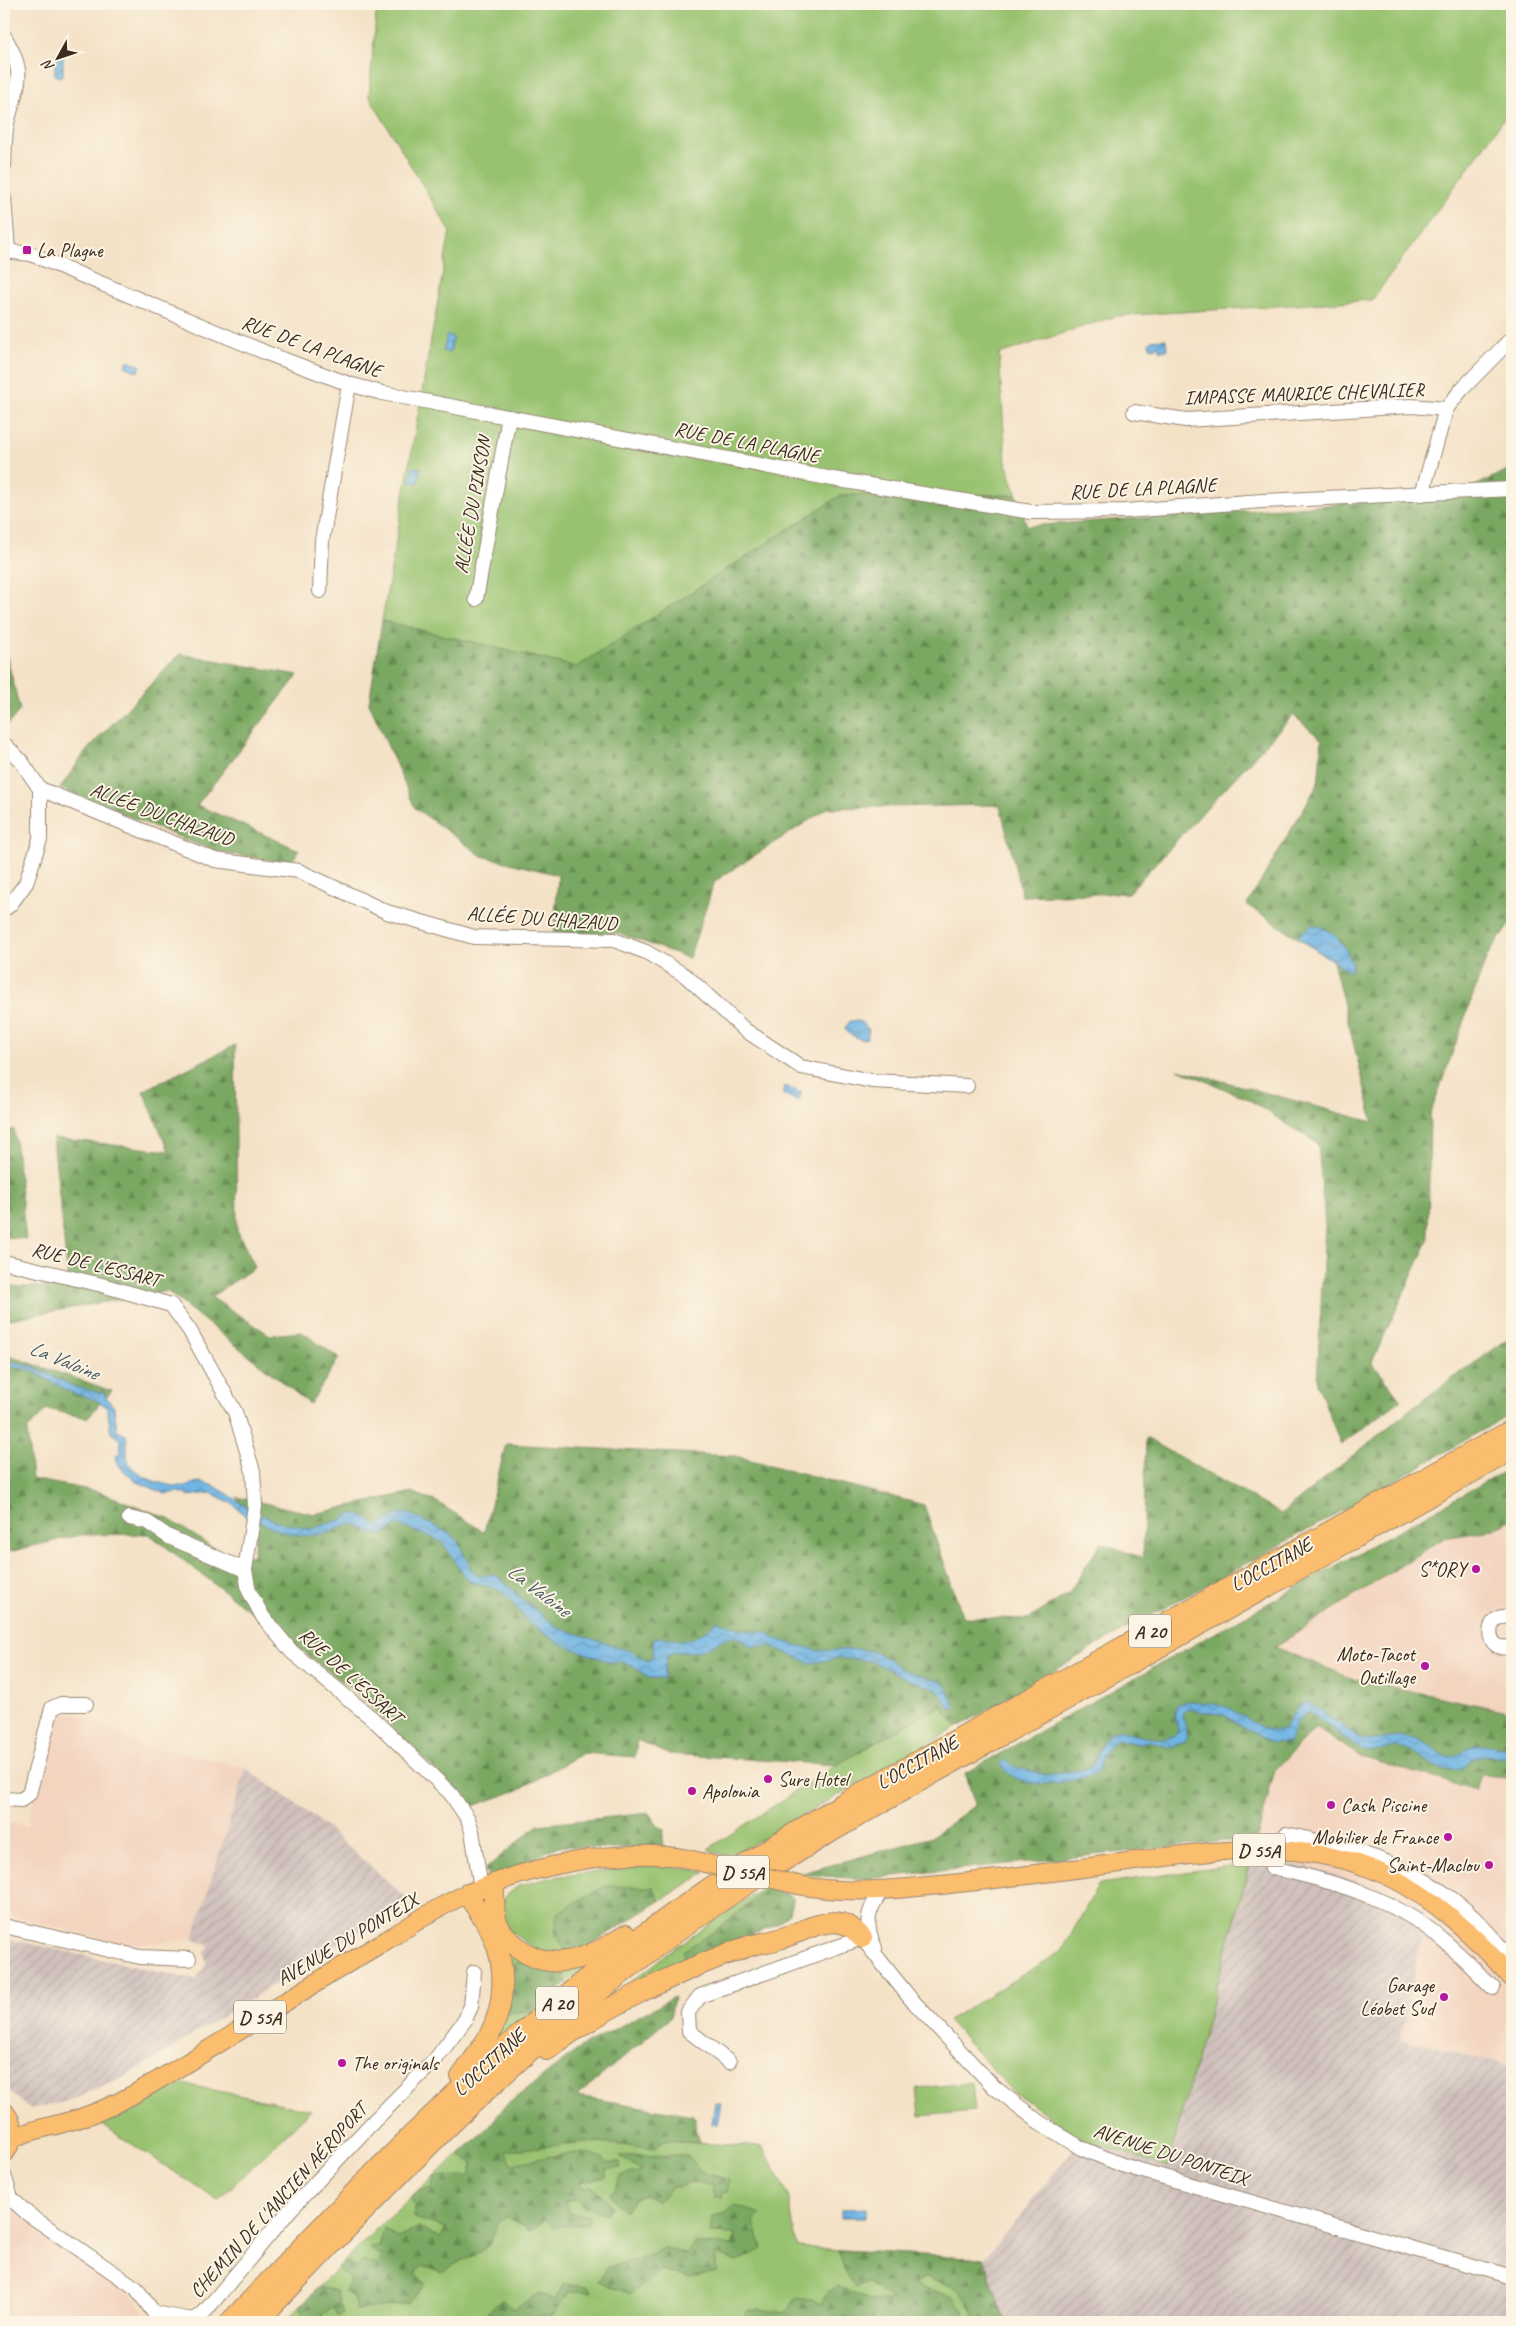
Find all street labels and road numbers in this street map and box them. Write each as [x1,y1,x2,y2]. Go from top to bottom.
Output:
street label: RUE DE LA PLAGNE [239,310,388,384]
street label: IMPASSE MAURICE CHEVALIER [1184,377,1426,410]
street label: RUE DE LA PLAGNE [672,416,824,469]
street label: ALLÉE DU PINSON [448,432,497,575]
street label: RUE DE LA PLAGNE [1069,472,1220,505]
street label: ALLÉE DU CHAZAUD [87,777,238,852]
street label: ALLÉE DU CHAZAUD [466,901,619,936]
street label: RUE DE L'ESSART [29,1237,166,1293]
street label: L'OCCITANE [1226,1531,1319,1597]
road number: A 20 [1129,1614,1171,1648]
street label: RUE DE L'ESSART [294,1622,411,1731]
street label: L'OCCITANE [872,1729,965,1795]
road number: D 55A [1233,1834,1285,1866]
road number: D 55A [717,1855,769,1888]
street label: AVENUE DU PONTEIX [272,1886,425,1991]
road number: A 20 [536,1986,578,2020]
road number: D 55A [234,2000,286,2034]
street label: L'OCCITANE [448,2022,533,2102]
street label: CHEMIN DE L'ANCIEN AÉROPORT [184,2095,375,2303]
street label: AVENUE DU PONTEIX [1091,2118,1254,2192]

